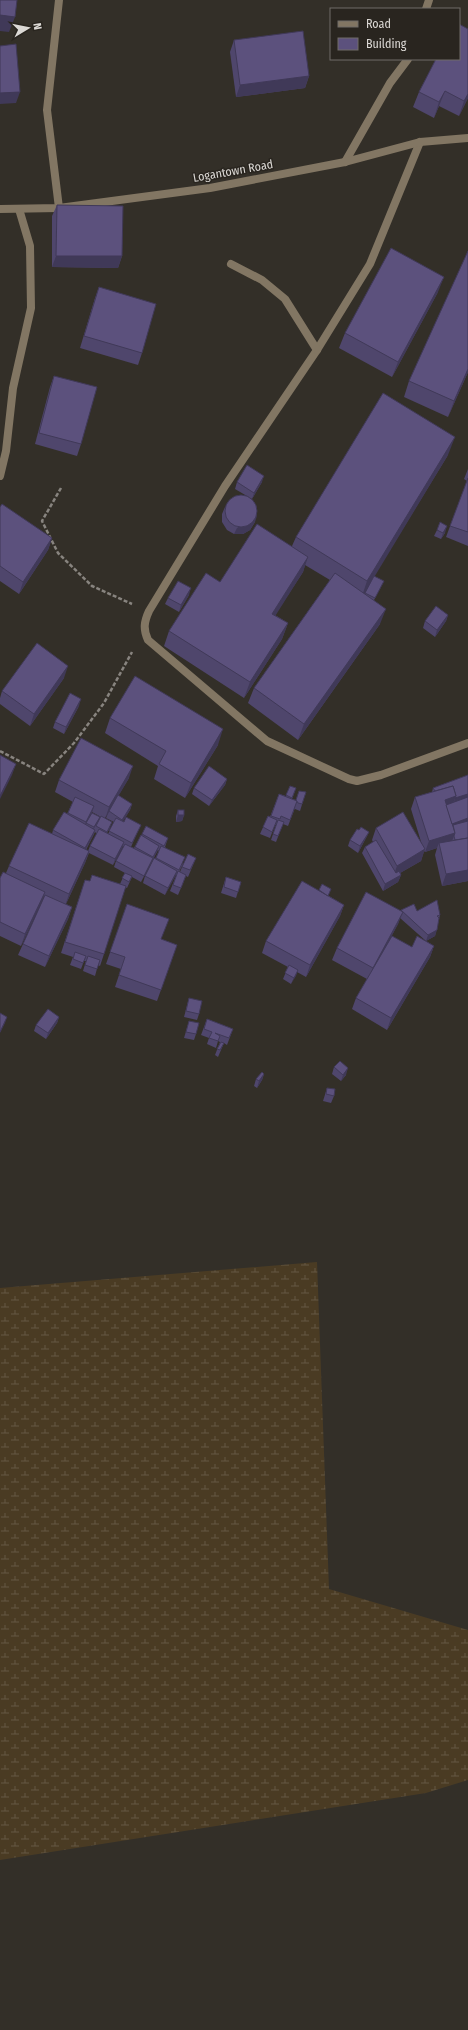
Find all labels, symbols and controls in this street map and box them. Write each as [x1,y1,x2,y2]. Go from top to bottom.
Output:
north arrow [8,8,48,48]
legend [330,8,460,60]
text: Road [366,17,391,31]
text: N [30,22,44,31]
text: Building [366,37,407,51]
street label: Logantown Road [192,157,274,185]

